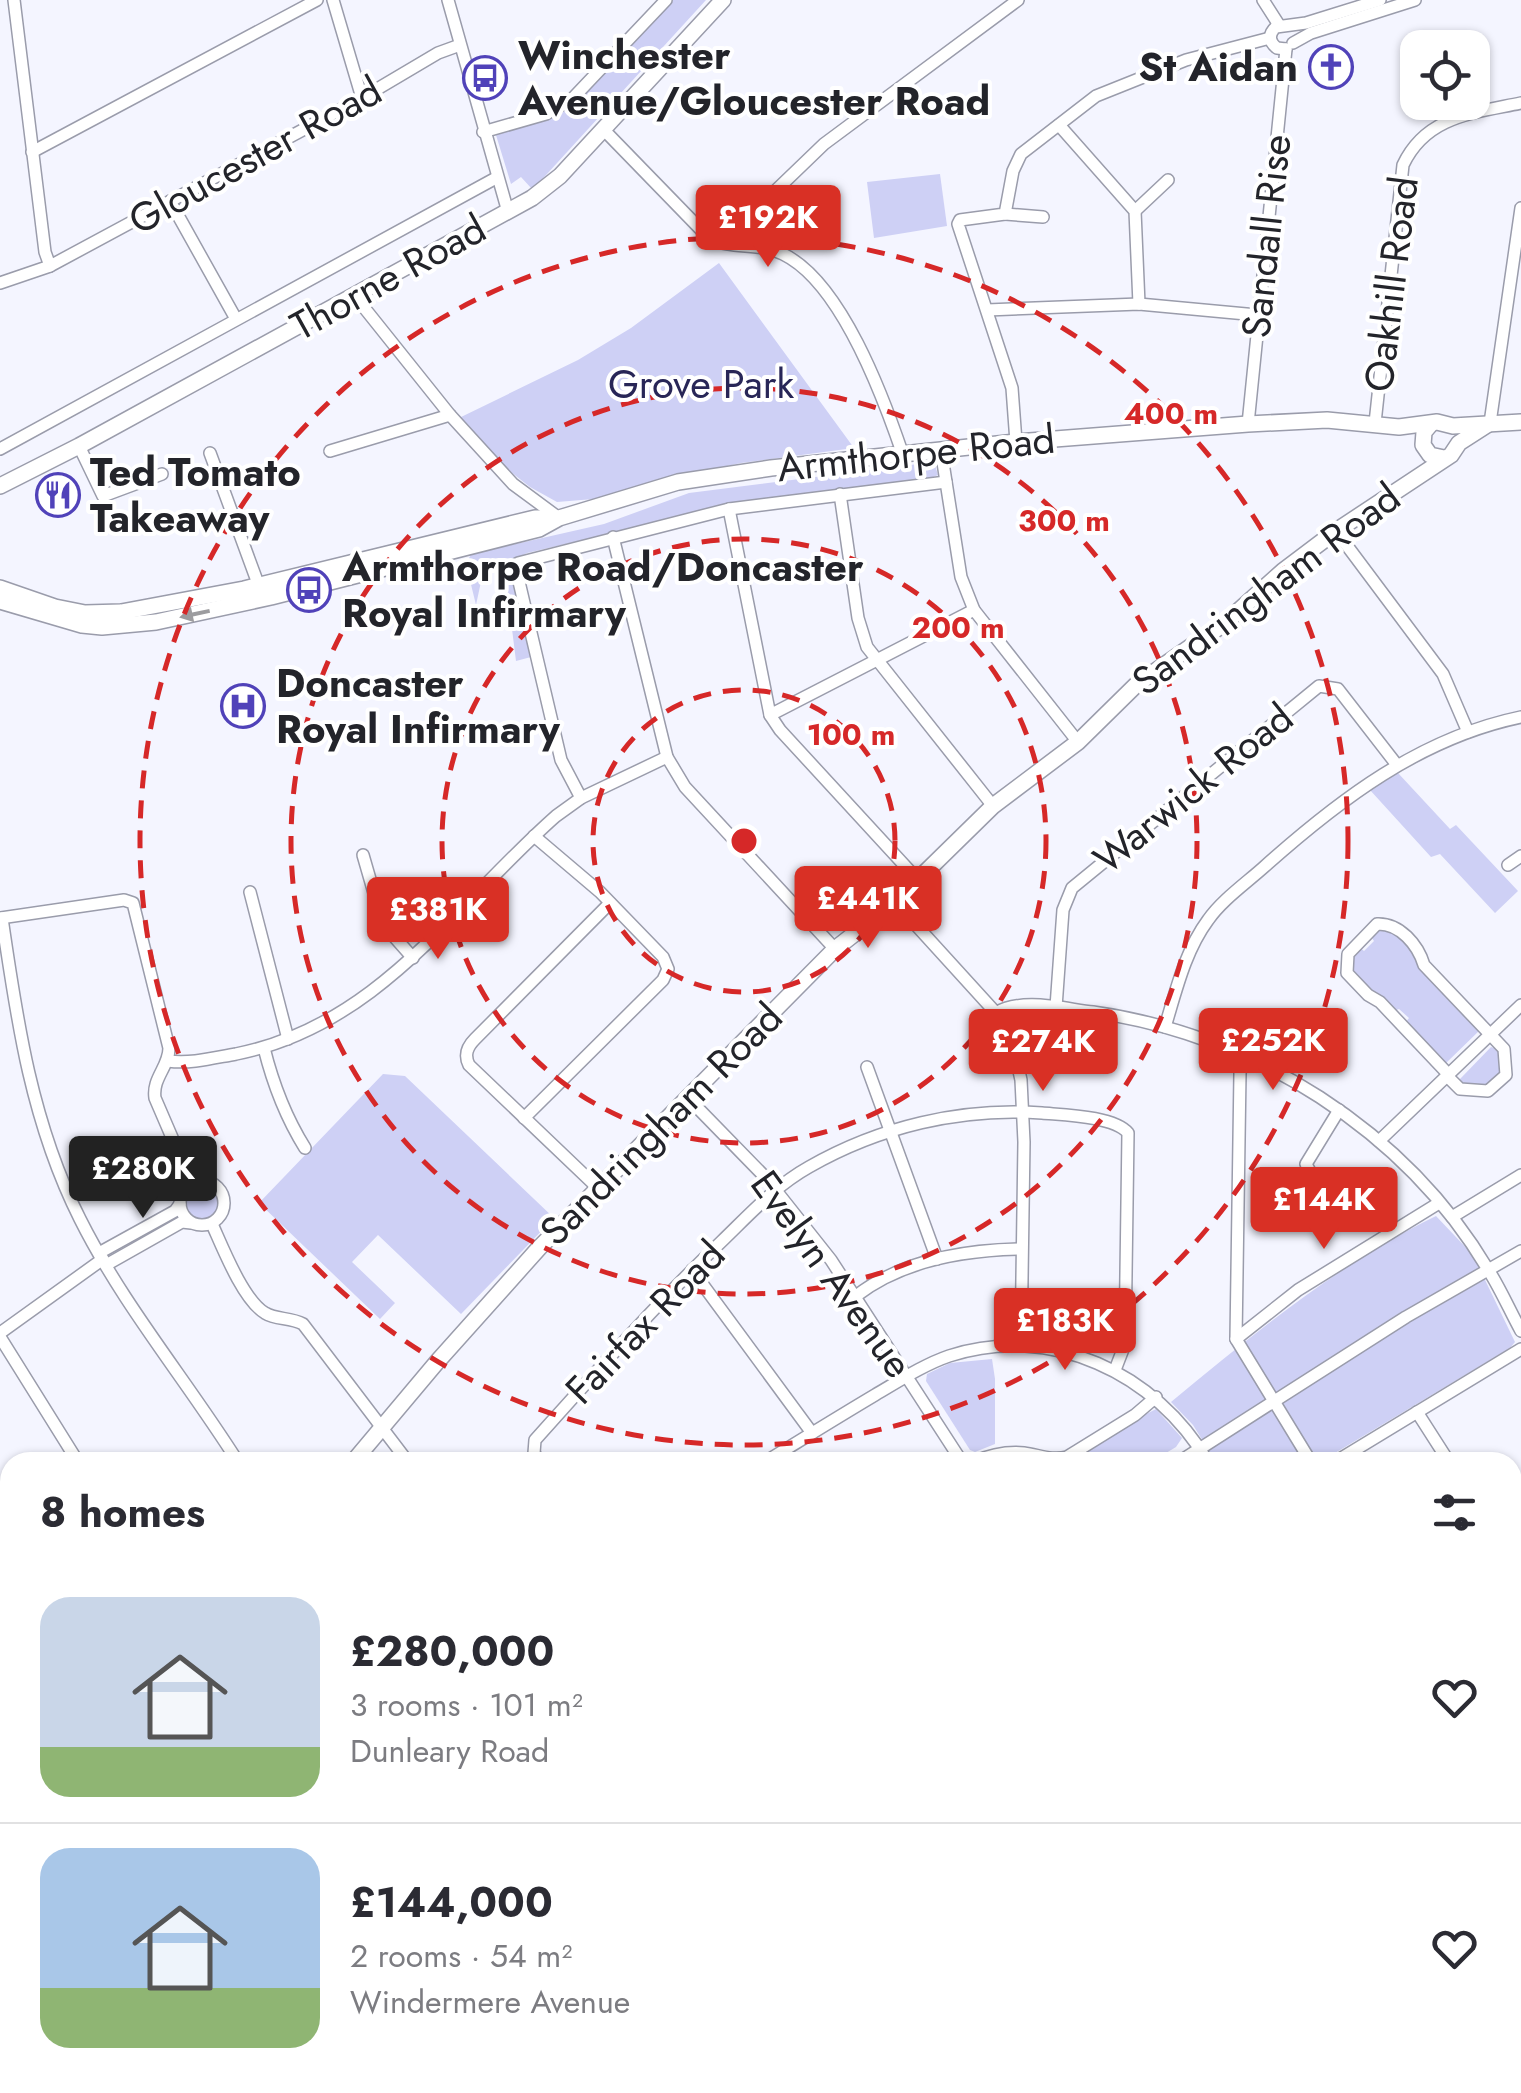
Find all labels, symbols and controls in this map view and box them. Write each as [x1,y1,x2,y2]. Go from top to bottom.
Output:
place label: Winchester Avenue/Gloucester Road [517,26,990,130]
map controls [1400,30,1490,120]
button: locate [1400,30,1490,120]
place label: St Aidan [1139,38,1298,96]
church icon: St Aidan [1308,44,1354,90]
bus stop icon: Winchester Avenue/Gloucester Road [462,55,508,101]
street label: Gloucester Road [118,61,392,249]
street label: Sandall Rise [1226,131,1306,341]
street label: Oakhill Road [1349,173,1433,395]
pin: £192K [698,185,838,270]
text: £192K [718,194,818,240]
street label: Thorne Road [280,200,496,354]
park label: Grove Park [608,355,795,413]
text: 400 m [1124,392,1218,435]
street label: Armthorpe Road [774,410,1058,496]
place label: Ted Tomato Takeaway [90,443,301,547]
street label: Sandringham Road [1120,469,1412,709]
restaurant icon: Ted Tomato Takeaway [35,472,81,518]
text: 300 m [1018,499,1110,542]
place label: Armthorpe Road/Doncaster Royal Infirmary [341,538,864,642]
bus stop icon: Armthorpe Road/Doncaster Royal Infirmary [286,567,332,613]
text: 200 m [912,606,1005,649]
one-way arrow [179,607,210,623]
place label: Doncaster Royal Infirmary [276,654,561,758]
hospital icon: Doncaster Royal Infirmary [220,683,266,729]
street label: Warwick Road [1081,689,1305,887]
text: 100 m [807,713,895,756]
centre of rings [726,823,762,859]
pin: £441K [798,866,938,951]
text: £441K [817,875,919,921]
pin: £381K [368,877,508,962]
text: £381K [389,886,487,932]
street label: Sandringham Road [526,989,796,1259]
pin: £252K [1203,1008,1343,1093]
pin: £274K [973,1009,1113,1094]
text: £252K [1221,1017,1325,1063]
text: £274K [991,1018,1095,1064]
pin: £280K [73,1136,213,1221]
text: £280K [91,1145,195,1191]
street label: Evelyn Avenue [737,1158,927,1390]
pin: £144K [1254,1167,1394,1252]
text: £144K [1273,1176,1375,1222]
street label: Fairfax Road [552,1227,738,1417]
pin: £183K [995,1288,1135,1373]
text: £183K [1016,1297,1114,1343]
text: 8 homes [40,1482,205,1543]
icon: filters [1427,1485,1482,1540]
text: £280,000 [350,1621,554,1682]
icon: home [120,1637,240,1757]
icon: heart [1427,1670,1482,1725]
text: 3 rooms · 101 m² [350,1682,583,1728]
text: Dunleary Road [350,1728,549,1774]
text: £144,000 [350,1872,553,1933]
icon: home [120,1888,240,2008]
icon: heart [1427,1921,1482,1976]
text: 2 rooms · 54 m² [350,1933,572,1979]
text: Windermere Avenue [350,1979,630,2025]

